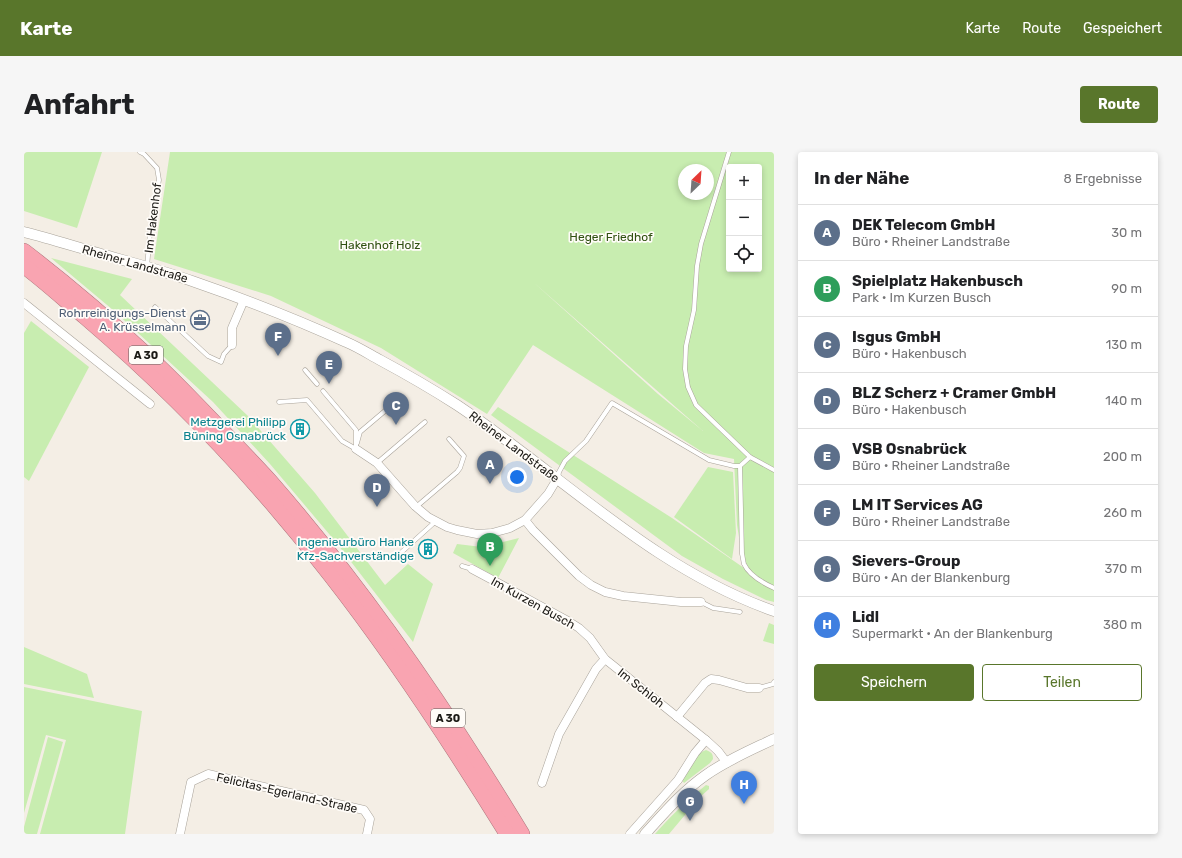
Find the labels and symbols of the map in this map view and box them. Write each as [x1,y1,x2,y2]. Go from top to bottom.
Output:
north arrow [678,164,714,200]
street label: Im Hakenhof [142,182,164,254]
park label: Heger Friedhof [569,230,653,244]
park label: Hakenhof Holz [340,238,420,252]
street label: Rheiner Landstraße [80,242,190,286]
place label: Rohrreinigungs-Dienst A. Krüsselmann [59,306,186,334]
office icon: Rohrreinigungs-Dienst A. Krüsselmann [189,309,211,331]
pin: F [265,323,291,356]
road number: A 30 [129,346,163,364]
pin: E [316,351,342,384]
pin: C [383,392,409,425]
street label: Rheiner Landstraße [466,408,562,486]
place label: Metzgerei Philipp Büning Osnabrück [183,415,287,443]
building icon: Metzgerei Philipp Büning Osnabrück [289,418,311,440]
pin: A [477,451,503,484]
your location [507,467,527,487]
pin: D [364,474,390,507]
pin: B [477,533,503,566]
place label: Ingenieurbüro Hanke Kfz-Sachverständige [297,535,414,563]
building icon: Ingenieurbüro Hanke Kfz-Sachverständige [417,538,439,560]
street label: Im Kurzen Busch [489,574,577,632]
street label: Im Schloh [615,665,667,711]
road number: A 30 [431,709,465,727]
street label: Felicitas-Egerland-Straße [215,770,359,816]
pin: H [731,771,757,804]
pin: G [677,788,703,821]

